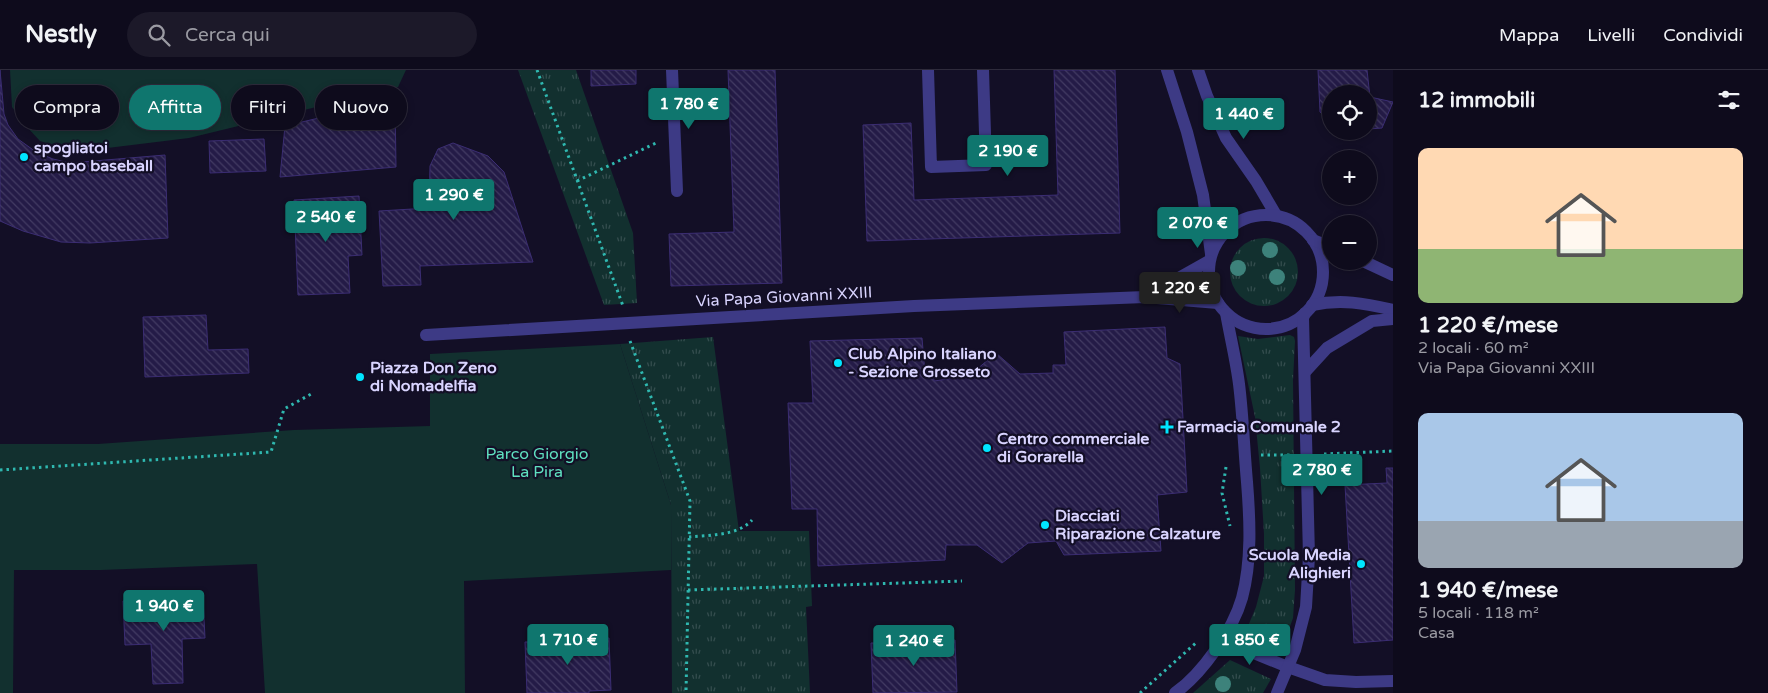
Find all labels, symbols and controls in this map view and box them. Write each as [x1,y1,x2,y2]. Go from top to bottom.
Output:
search box [127,12,477,57]
text: Nestly [25,20,97,49]
icon: search [145,21,173,49]
text: Cerca qui [185,24,270,46]
text: Mappa [1499,24,1559,46]
text: Livelli [1587,24,1635,46]
text: Condividi [1663,24,1743,46]
chip: Compra [15,85,119,130]
chip: Affitta [129,85,221,130]
chip: Filtri [231,85,305,130]
chip: Nuovo [315,85,407,130]
map controls [1322,85,1377,270]
button: locate [1322,85,1377,140]
icon: filters [1715,86,1743,114]
pin: 1 780 € [643,88,735,130]
text: 12 immobili [1418,88,1535,113]
text: 1 780 € [659,94,719,114]
pin: 1 440 € [1198,98,1290,140]
text: 1 440 € [1214,104,1274,124]
pin: 2 190 € [962,134,1054,177]
place label: spogliatoi campo baseball [34,138,153,176]
text: 2 190 € [978,141,1038,161]
button: + [1322,150,1377,205]
marker: spogliatoi campo baseball [18,151,30,163]
pin: 1 290 € [408,178,500,221]
icon: home [1536,180,1626,270]
text: 1 290 € [424,185,484,205]
pin: 2 540 € [280,200,372,243]
pin: 2 070 € [1152,206,1244,249]
text: 2 540 € [296,207,356,227]
text: 2 070 € [1168,213,1228,233]
button: − [1322,215,1377,270]
pin: 1 220 € [1134,272,1226,314]
text: 1 220 € [1150,278,1210,298]
street label: Via Papa Giovanni XXIII [695,282,873,312]
text: 1 220 €/mese [1418,313,1558,338]
text: 2 locali · 60 m² [1418,338,1529,358]
place label: Club Alpino Italiano - Sezione Grosseto [848,344,997,382]
marker: Club Alpino Italiano - Sezione Grosseto [832,357,844,369]
place label: Piazza Don Zeno di Nomadelfia [370,358,497,396]
text: Via Papa Giovanni XXIII [1418,358,1595,378]
marker: Piazza Don Zeno di Nomadelfia [354,371,366,383]
place label: Farmacia Comunale 2 [1177,417,1341,437]
marker: Farmacia Comunale 2 [1161,421,1173,433]
place label: Centro commerciale di Gorarella [997,429,1149,467]
marker: Centro commerciale di Gorarella [981,442,993,454]
park label: Parco Giorgio La Pira [485,444,589,482]
icon: home [1536,445,1626,535]
pin: 2 780 € [1276,454,1368,496]
text: 2 780 € [1292,460,1352,480]
place label: Diacciati Riparazione Calzature [1055,506,1221,544]
marker: Diacciati Riparazione Calzature [1039,519,1051,531]
place label: Scuola Media Alighieri [1249,545,1351,583]
marker: Scuola Media Alighieri [1355,558,1367,570]
text: 1 940 €/mese [1418,578,1558,603]
pin: 1 940 € [118,590,210,632]
text: 1 940 € [134,596,194,616]
text: 5 locali · 118 m² [1418,603,1539,623]
text: Casa [1418,623,1455,643]
pin: 1 710 € [522,624,614,666]
pin: 1 240 € [868,624,960,667]
pin: 1 850 € [1204,624,1296,666]
text: 1 710 € [538,630,598,650]
text: 1 850 € [1220,630,1280,650]
text: 1 240 € [884,631,944,651]

